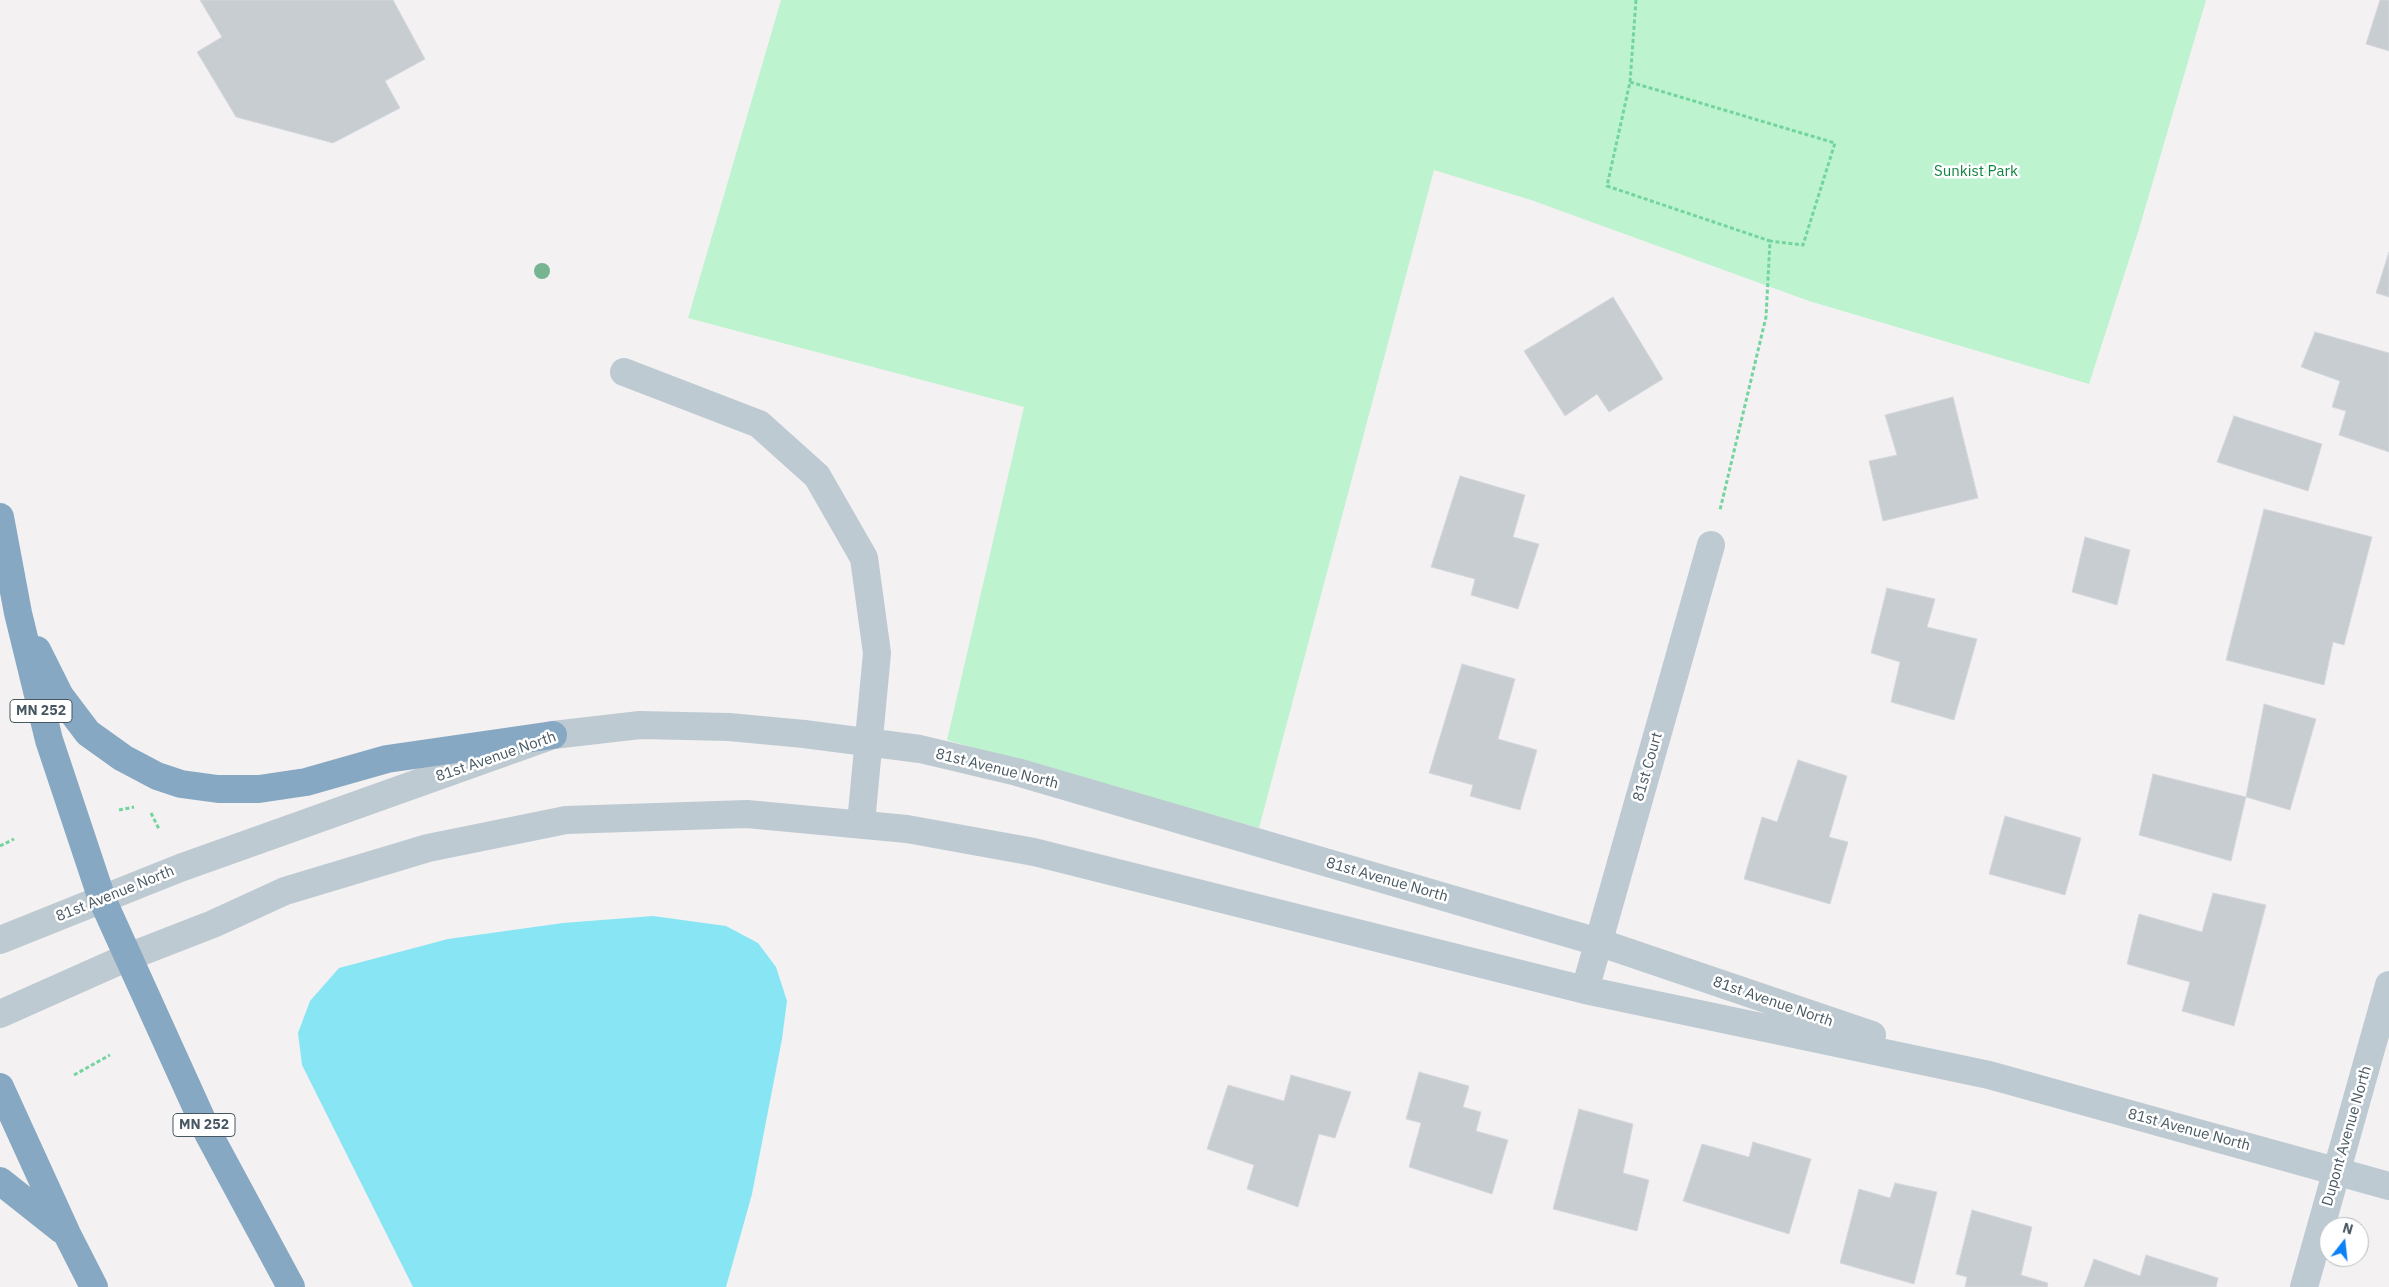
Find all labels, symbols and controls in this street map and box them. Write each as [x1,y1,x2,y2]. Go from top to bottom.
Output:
park label: Sunkist Park [1934,163,2018,181]
road number: MN 252 [10,699,72,722]
street label: 81st Avenue North [434,728,558,786]
street label: 81st Court [1630,730,1666,804]
street label: 81st Avenue North [934,745,1060,793]
street label: 81st Avenue North [1324,854,1450,906]
street label: 81st Avenue North [53,862,177,926]
street label: 81st Avenue North [1711,973,1835,1031]
street label: Dupont Avenue North [2318,1064,2376,1208]
street label: 81st Avenue North [2126,1105,2252,1155]
road number: MN 252 [173,1114,235,1136]
north arrow [2319,1217,2369,1267]
text: N [2340,1218,2355,1239]

